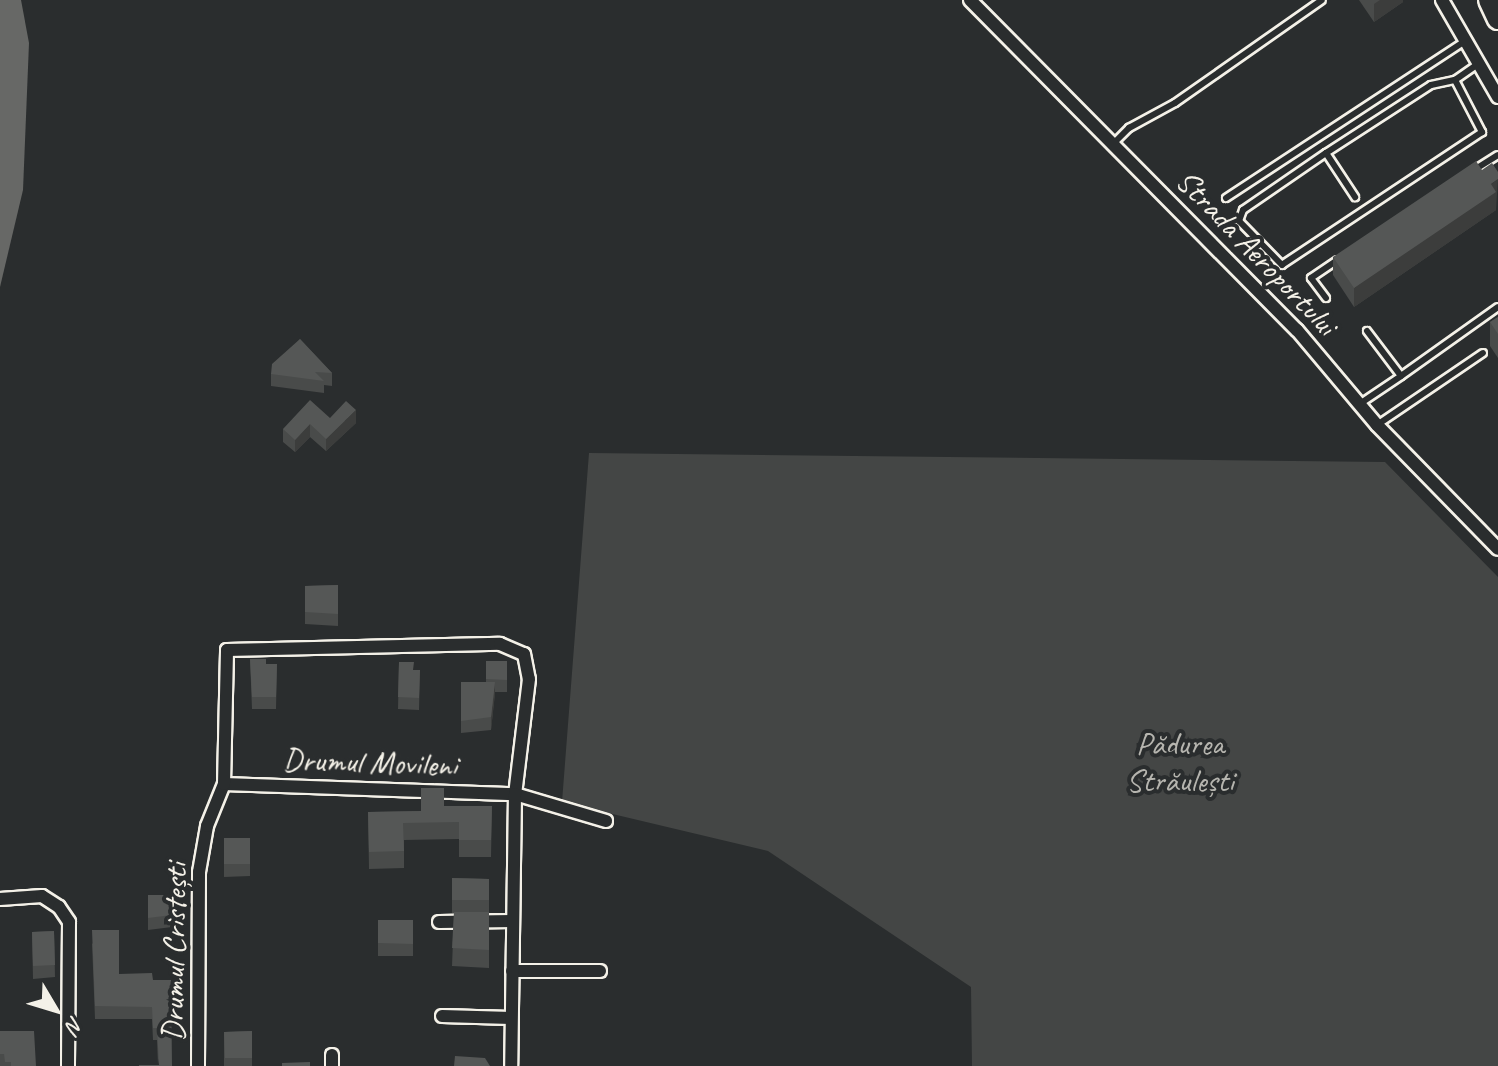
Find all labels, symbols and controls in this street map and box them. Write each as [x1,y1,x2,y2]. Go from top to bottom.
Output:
street label: Strada Aeroportului [1167,162,1345,344]
park label: Pădurea Străulești [1126,726,1234,801]
street label: Drumul Movileni [282,741,458,785]
street label: Drumul Cristești [154,862,196,1042]
north arrow [16,970,96,1050]
text: N [60,1011,90,1039]

